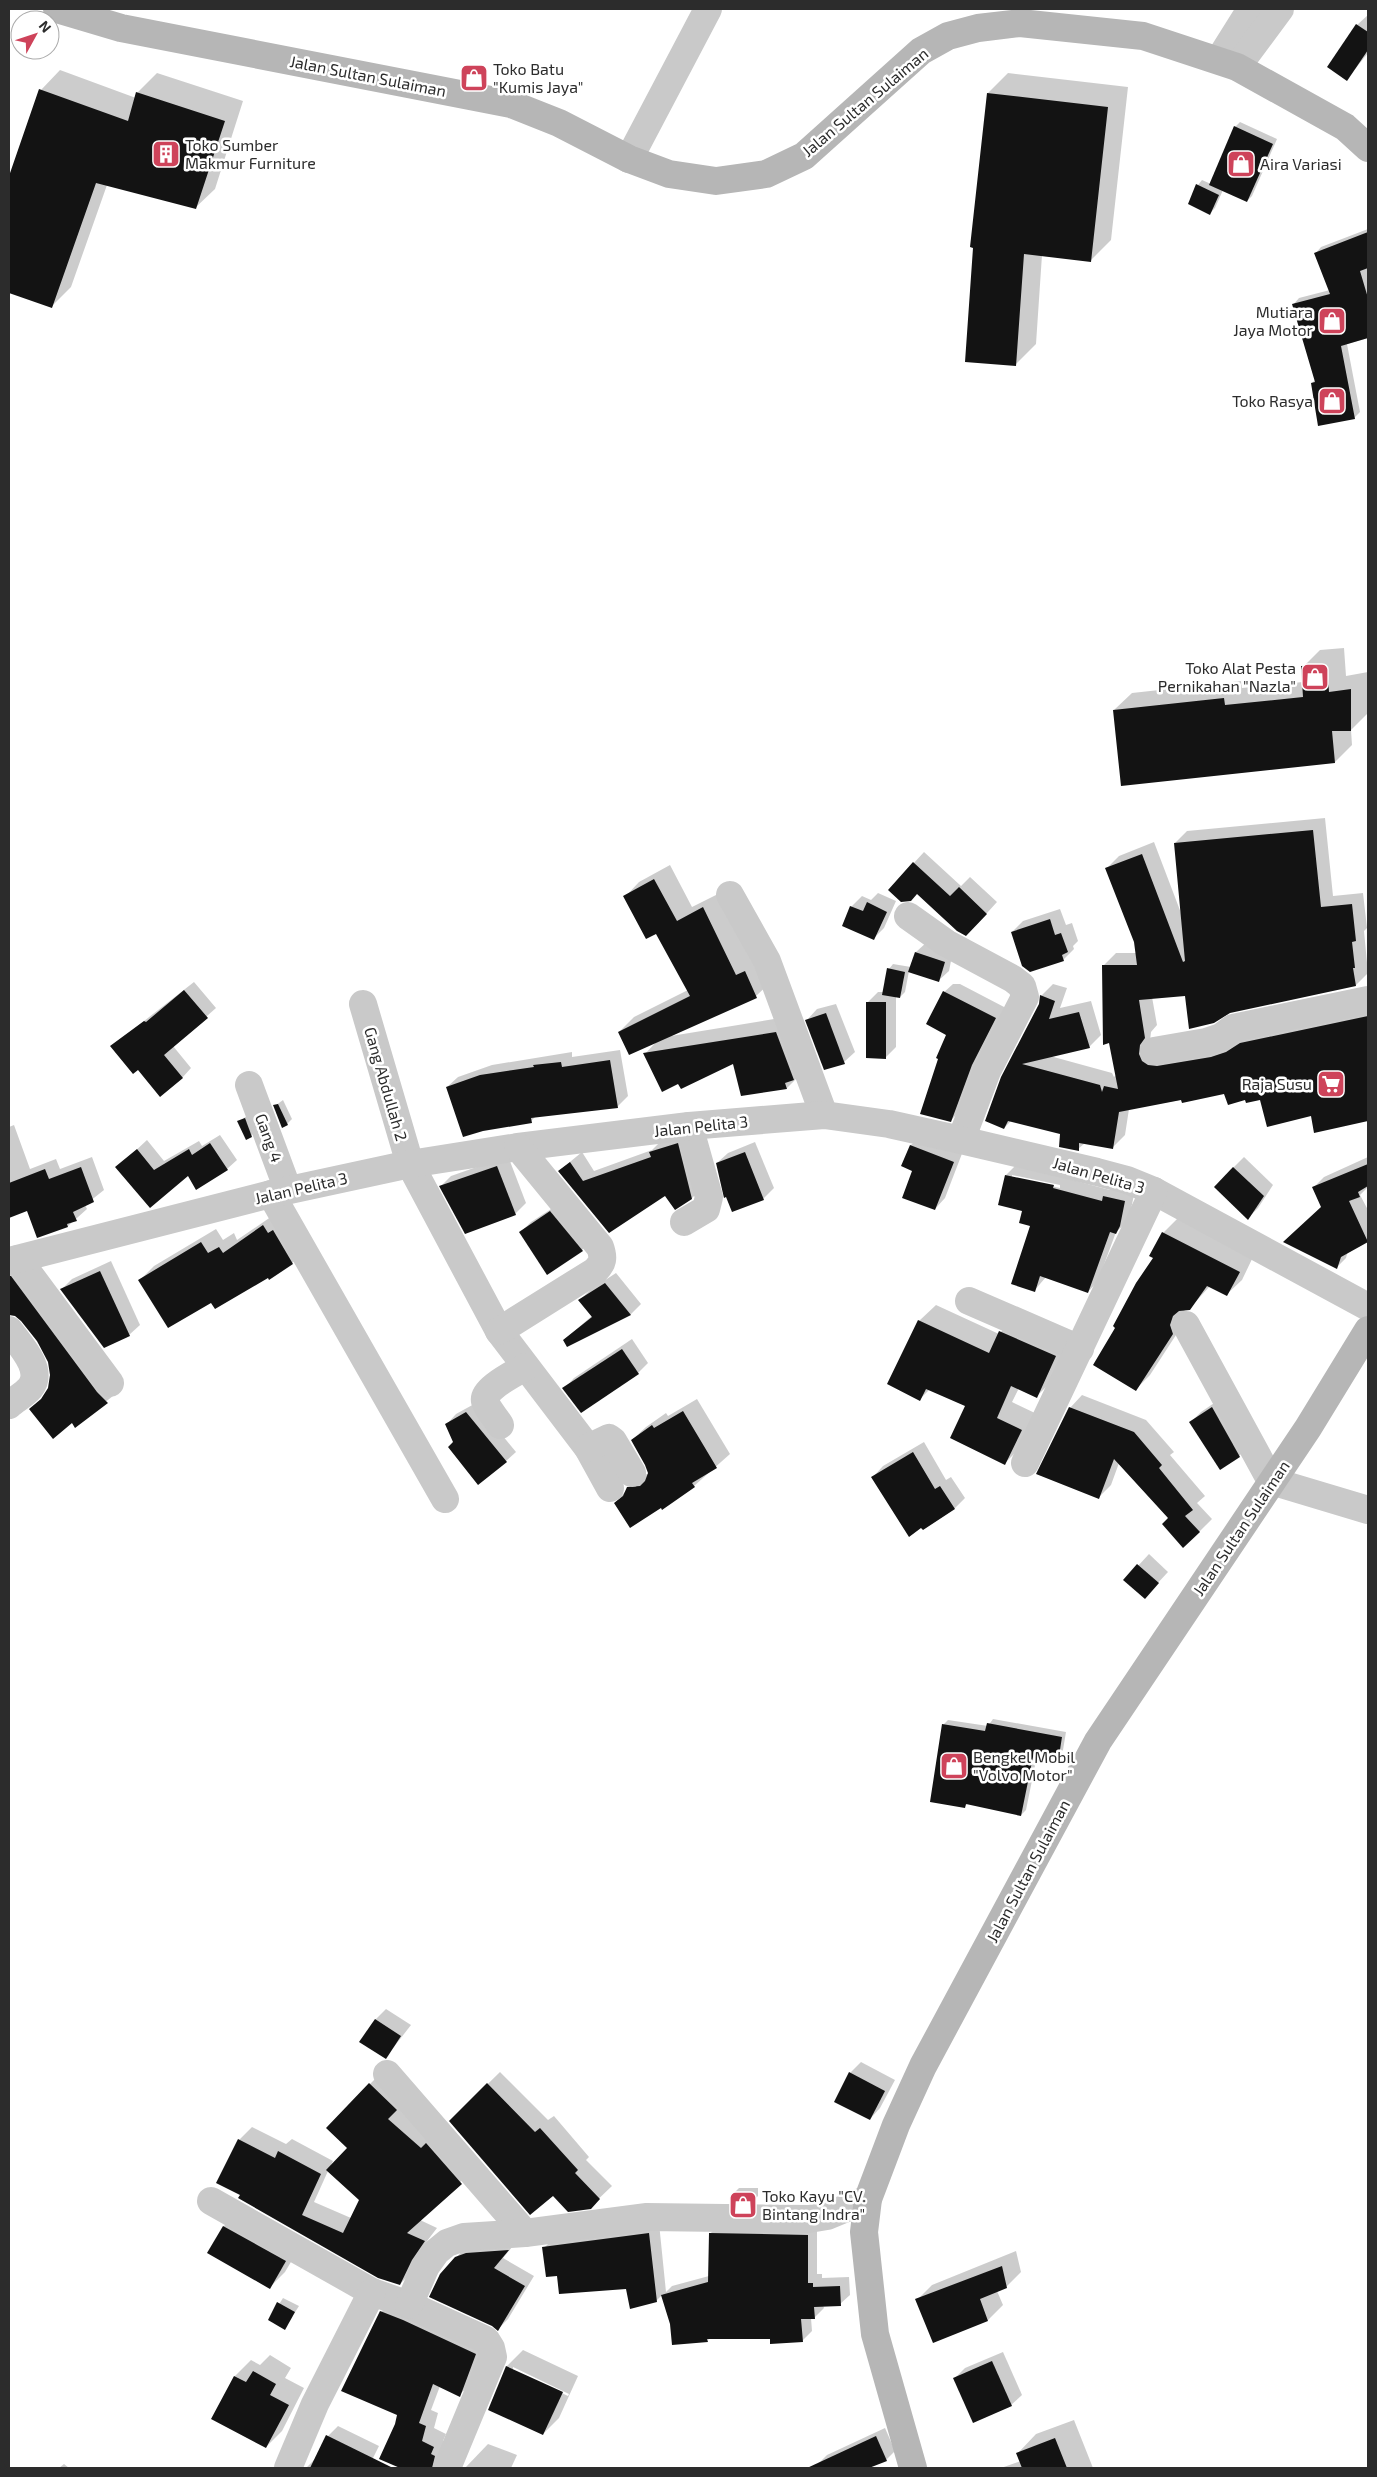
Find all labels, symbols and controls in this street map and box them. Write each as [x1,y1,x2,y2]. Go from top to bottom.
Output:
north arrow [10,10,60,60]
text: N [36,17,55,36]
street label: Jalan Sultan Sulaiman [798,43,932,160]
street label: Jalan Sultan Sulaiman [288,51,448,100]
place label: Toko Batu "Kumis Jaya" [493,59,583,96]
shop icon: Toko Batu "Kumis Jaya" [459,63,489,93]
place label: Toko Sumber Makmur Furniture [185,135,316,172]
building icon: Toko Sumber Makmur Furniture [151,139,181,169]
shop icon: Aira Variasi [1226,149,1256,179]
place label: Aira Variasi [1260,154,1342,173]
place label: Mutiara Jaya Motor [1233,302,1314,339]
shop icon: Mutiara Jaya Motor [1317,306,1347,336]
shop icon: Toko Rasya [1317,386,1347,416]
place label: Toko Rasya [1232,391,1313,410]
place label: Toko Alat Pesta Pernikahan "Nazla" [1158,658,1296,695]
shop icon: Toko Alat Pesta Pernikahan "Nazla" [1300,662,1330,692]
street label: Gang Abdullah 2 [361,1025,412,1143]
supermarket icon: Raja Susu [1316,1069,1346,1099]
place label: Raja Susu [1242,1074,1312,1094]
street label: Gang 4 [252,1111,287,1165]
street label: Jalan Pelita 3 [653,1111,749,1140]
street label: Jalan Pelita 3 [1051,1152,1147,1197]
street label: Jalan Pelita 3 [253,1168,349,1207]
street label: Jalan Sultan Sulaiman [1188,1457,1293,1599]
place label: Bengkel Mobil "Volvo Motor" [973,1747,1075,1784]
shop icon: Bengkel Mobil "Volvo Motor" [939,1751,969,1781]
street label: Jalan Sultan Sulaiman [982,1796,1073,1945]
place label: Toko Kayu "CV. Bintang Indra" [762,2186,866,2223]
shop icon: Toko Kayu "CV. Bintang Indra" [728,2190,758,2220]

